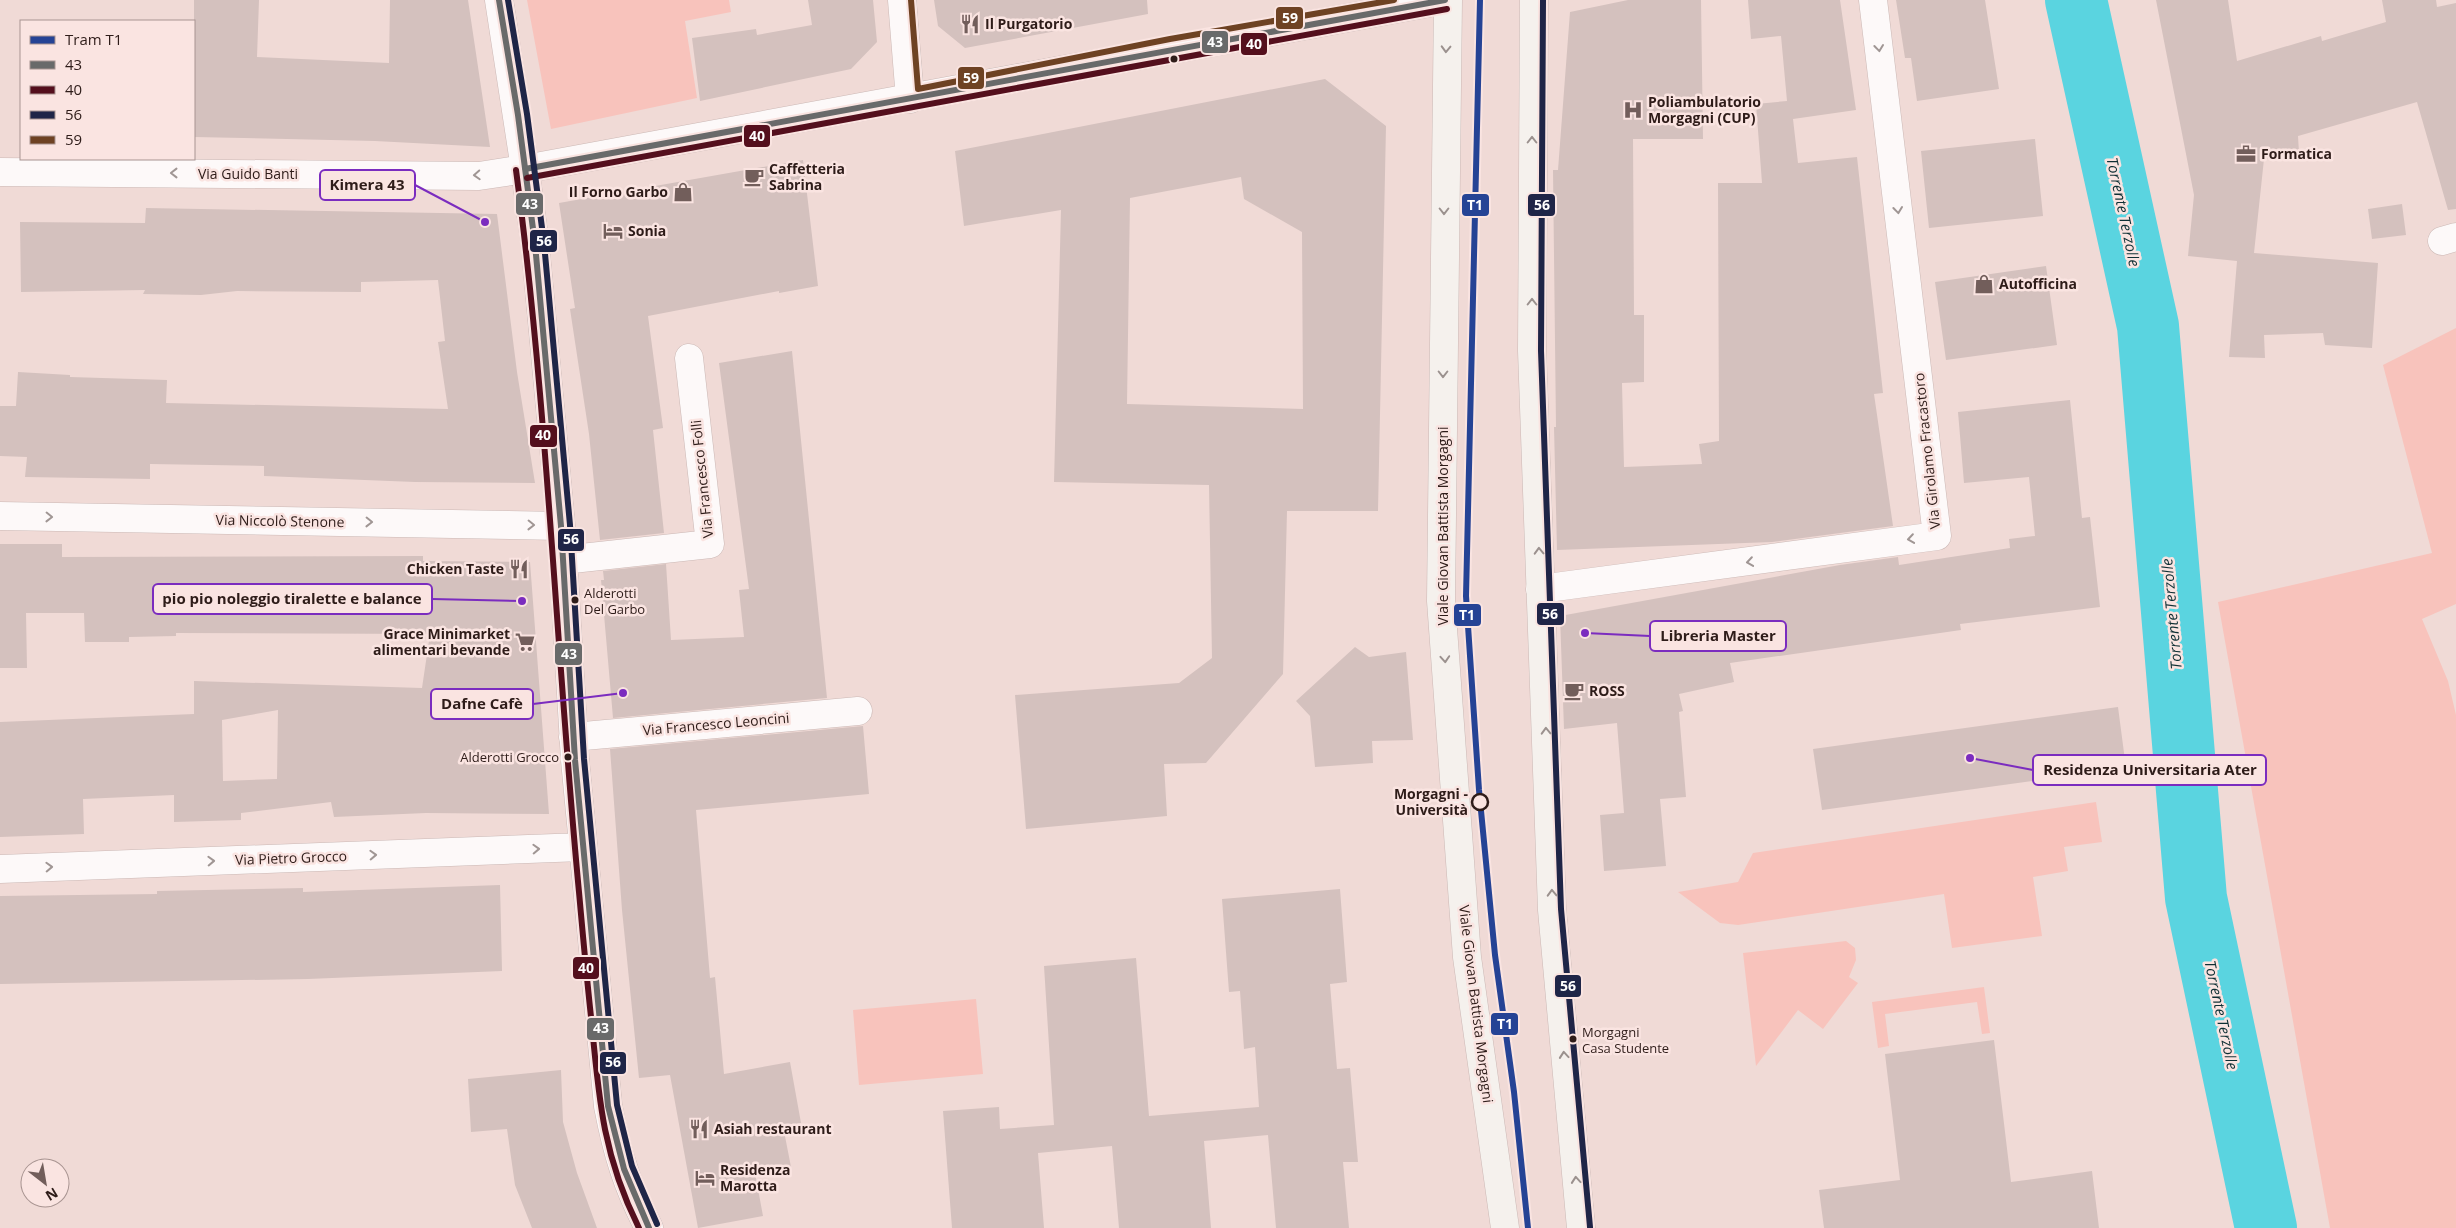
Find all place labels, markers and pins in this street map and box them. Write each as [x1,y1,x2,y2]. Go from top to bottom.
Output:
restaurant icon: Il Purgatorio [959,13,981,35]
place label: Il Purgatorio [985,14,1073,33]
unlabelled marker [1169,54,1179,64]
place label: Poliambulatorio Morgagni (CUP) [1648,92,1761,127]
hospital icon: Poliambulatorio Morgagni (CUP) [1622,99,1644,121]
office icon: Formatica [2235,143,2257,165]
place label: Formatica [2261,144,2332,163]
place label: Caffetteria Sabrina [769,159,845,194]
cafe icon: Caffetteria Sabrina [743,166,765,188]
callout: Kimera 43 [320,170,415,200]
shop icon: Il Forno Garbo [672,181,694,203]
place label: Il Forno Garbo [569,182,668,201]
hotel icon: Sonia [602,220,624,242]
place label: Sonia [628,221,666,240]
shop icon: Autofficina [1973,273,1995,295]
place label: Autofficina [1999,274,2077,293]
restaurant icon: Chicken Taste [508,558,530,580]
place label: Chicken Taste [407,559,504,578]
callout: pio pio noleggio tiralette e balance [153,584,432,614]
place label: Alderotti Del Garbo [584,584,645,618]
marker: Alderotti Del Garbo [570,595,580,605]
callout: Libreria Master [1650,621,1786,651]
place label: Grace Minimarket alimentari bevande [373,624,510,659]
supermarket icon: Grace Minimarket alimentari bevande [514,631,536,653]
cafe icon: ROSS [1563,680,1585,702]
place label: ROSS [1589,681,1625,700]
callout: Dafne Cafè [431,689,533,719]
place label: Alderotti Grocco [460,748,559,766]
marker: Alderotti Grocco [563,752,573,762]
callout: Residenza Universitaria Ater [2033,755,2266,785]
place label: Morgagni - Università [1394,784,1468,819]
marker: Morgagni - Università [1471,793,1489,811]
place label: Morgagni Casa Studente [1582,1023,1669,1057]
marker: Morgagni Casa Studente [1568,1034,1578,1044]
restaurant icon: Asiah restaurant [688,1118,710,1140]
place label: Asiah restaurant [714,1119,832,1138]
place label: Residenza Marotta [720,1160,790,1195]
hotel icon: Residenza Marotta [694,1167,716,1189]

